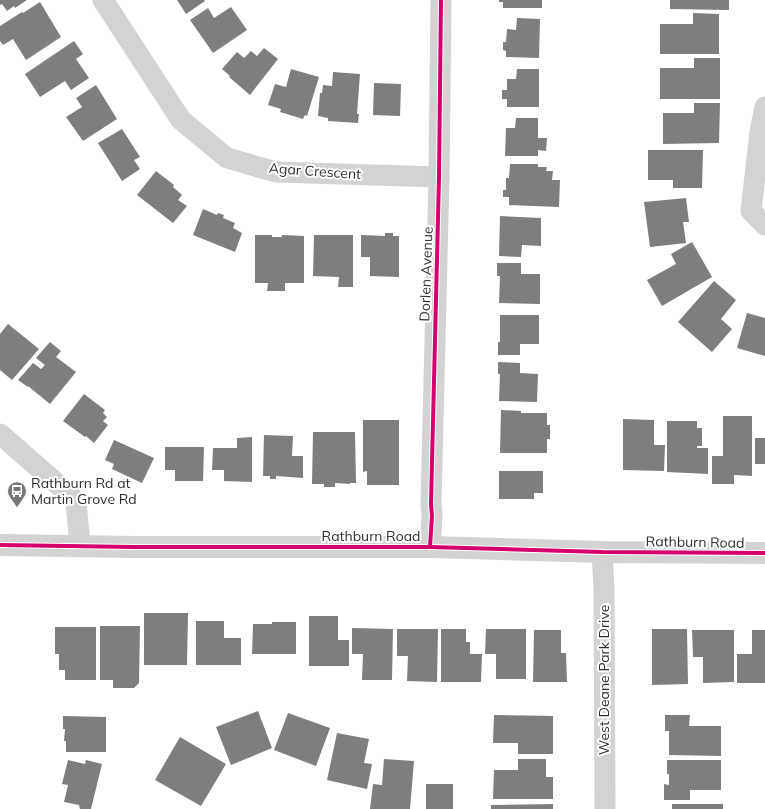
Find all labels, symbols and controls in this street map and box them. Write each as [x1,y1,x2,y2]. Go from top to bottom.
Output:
street label: Agar Crescent [268,159,362,183]
street label: Dorlen Avenue [415,226,437,322]
place label: Rathburn Rd at Martin Grove Rd [31,474,137,508]
bus stop icon: Rathburn Rd at Martin Grove Rd [6,480,28,508]
street label: Rathburn Road [322,527,420,545]
street label: Rathburn Road [645,532,745,552]
street label: West Deane Park Drive [595,605,613,755]

